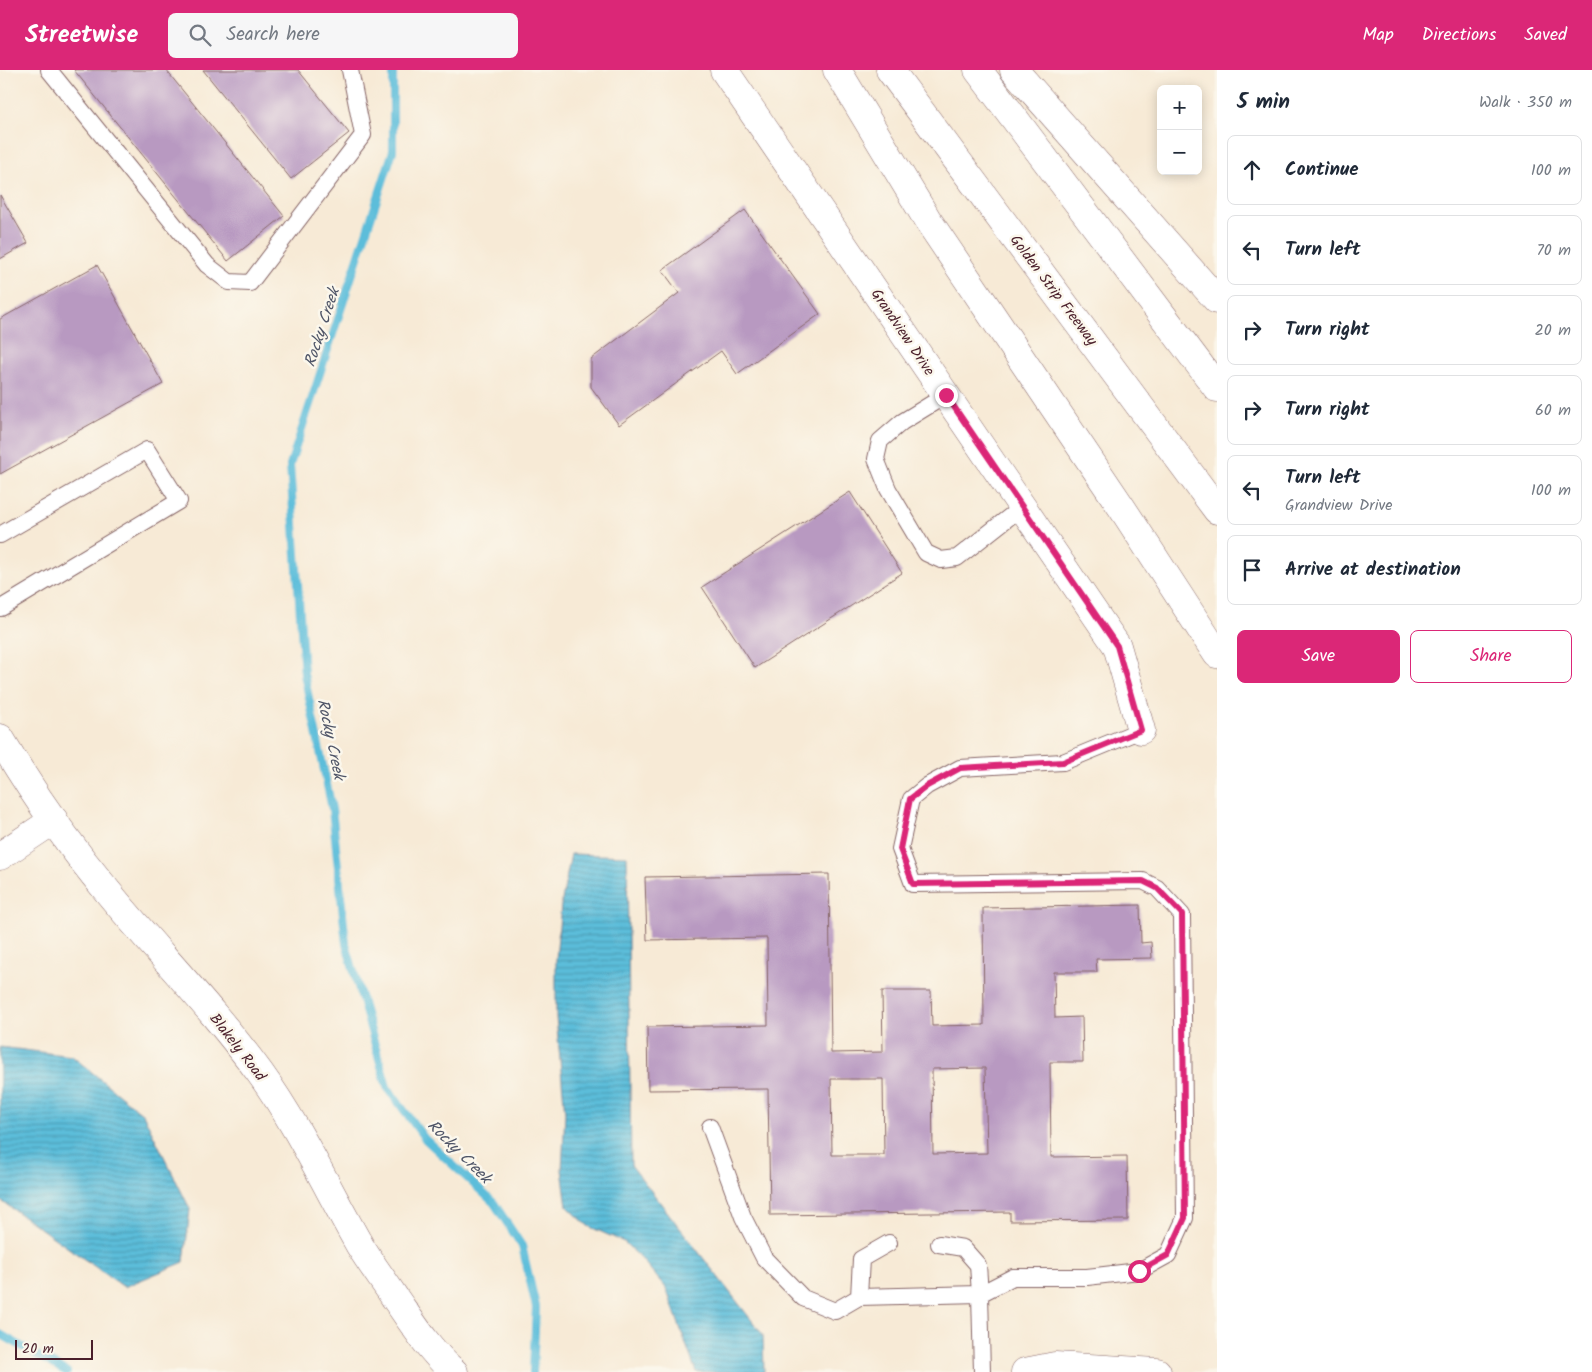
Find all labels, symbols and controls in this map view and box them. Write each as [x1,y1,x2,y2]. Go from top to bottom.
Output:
search box [168,13,518,58]
text: Streetwise [25,16,138,55]
text: Search here [226,20,320,50]
icon: search [186,21,214,49]
text: Map [1362,21,1394,50]
text: Directions [1422,21,1496,50]
text: Saved [1524,21,1567,50]
map controls [1157,85,1202,175]
button: + [1157,85,1202,130]
text: 5 min [1237,86,1290,119]
text: Walk · 350 m [1479,90,1572,115]
button: − [1157,130,1202,175]
text: Continue [1285,155,1358,185]
icon: ahead [1238,156,1266,184]
text: 100 m [1531,158,1571,183]
street label: Golden Strip Freeway [1003,230,1104,352]
text: Turn left [1285,235,1360,265]
icon: left [1238,236,1266,264]
text: 70 m [1536,238,1571,263]
water label: Rocky Creek [298,282,348,370]
street label: Grandview Drive [864,284,940,381]
text: Turn right [1285,315,1370,345]
icon: right [1238,316,1266,344]
text: 20 m [1535,318,1571,343]
route end [935,384,958,407]
text: Turn right [1285,395,1370,425]
icon: right [1238,396,1266,424]
text: 60 m [1535,398,1571,423]
text: Turn left [1285,463,1360,493]
icon: left [1238,476,1266,504]
text: 100 m [1531,478,1571,503]
text: Grandview Drive [1285,493,1392,518]
text: Arrive at destination [1285,555,1461,585]
icon: arrive [1238,556,1266,584]
button: Save [1237,630,1400,683]
button: Share [1410,630,1572,683]
water label: Rocky Creek [310,697,352,784]
street label: Blakely Road [203,1008,272,1087]
water label: Rocky Creek [421,1114,499,1192]
route start [1128,1260,1151,1283]
scale bar [15,1337,92,1360]
text: 20 m [22,1338,54,1360]

